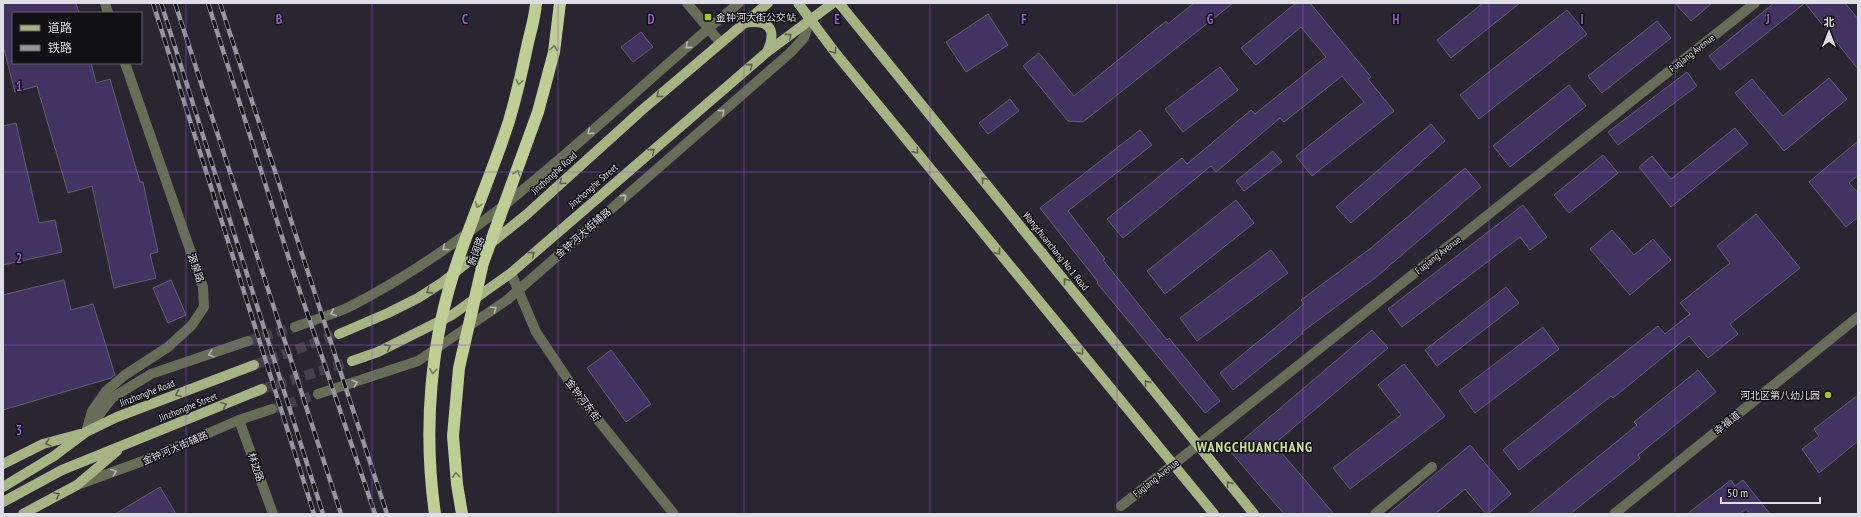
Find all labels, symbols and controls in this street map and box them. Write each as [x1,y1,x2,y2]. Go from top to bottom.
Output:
text: B [276,11,282,28]
text: C [462,11,468,28]
text: D [648,11,655,28]
place label: 金钟河大街公交站 [716,11,796,24]
text: E [834,11,840,28]
text: F [1021,11,1027,28]
text: G [1207,11,1214,28]
text: H [1393,11,1400,28]
text: I [1580,11,1584,28]
text: J [1765,11,1770,28]
legend [12,12,142,64]
marker: 金钟河大街公交站 [703,12,713,22]
north arrow [1809,12,1849,52]
text: 北 [1824,15,1835,29]
text: 道路 [48,20,72,35]
street label: Fuqiang Avenue [1666,31,1718,75]
one-way arrow [784,33,791,40]
text: 铁路 [48,40,72,55]
one-way arrow [685,41,692,48]
one-way arrow [549,45,558,51]
one-way arrow [829,46,836,53]
one-way arrow [746,64,753,71]
text: 1 [16,78,22,95]
one-way arrow [516,79,524,85]
one-way arrow [656,91,664,98]
one-way arrow [717,109,725,116]
one-way arrow [587,127,595,135]
one-way arrow [911,147,918,154]
street label: Jinzhonghe Road [527,149,580,198]
one-way arrow [647,149,655,156]
street label: Jinzhonghe Street [565,161,621,212]
one-way arrow [513,169,521,176]
one-way arrow [559,177,567,185]
one-way arrow [982,178,989,185]
one-way arrow [619,195,627,202]
one-way arrow [475,202,483,209]
street label: 金钟河大街辅路 [552,205,614,261]
street label: Wangchuanchang No.1 Road [1020,209,1092,293]
street label: Fuqiang Avenue [1412,233,1464,277]
street label: 新阔路 [465,235,487,267]
one-way arrow [443,244,450,251]
one-way arrow [994,247,1001,254]
text: 2 [16,250,22,267]
street label: 源泉路 [185,252,207,284]
one-way arrow [528,252,535,259]
one-way arrow [1063,279,1070,286]
one-way arrow [426,286,433,294]
one-way arrow [489,307,496,314]
one-way arrow [329,308,336,317]
one-way arrow [384,344,391,352]
one-way arrow [1076,348,1083,355]
one-way arrow [207,349,214,358]
one-way arrow [429,368,438,374]
street label: 金钟河东街 [563,376,603,424]
street label: Jinzhonghe Road [117,377,176,410]
one-way arrow [352,379,359,388]
one-way arrow [1145,380,1152,387]
street label: Jinzhonghe Street [156,389,219,425]
one-way arrow [175,389,182,397]
place label: 河北区第八幼儿园 [1740,389,1820,402]
marker: 河北区第八幼儿园 [1823,390,1833,400]
one-way arrow [221,401,228,409]
street label: 幸福道 [1711,409,1743,437]
text: 3 [16,422,22,439]
street label: 金钟河大街辅路 [140,428,210,468]
one-way arrow [45,438,52,447]
district label: WANGCHUANCHANG [1196,438,1313,456]
street label: 林边路 [245,451,267,483]
street label: Fuqiang Avenue [1130,456,1182,500]
one-way arrow [111,468,118,476]
one-way arrow [452,472,461,478]
scale bar [1721,479,1820,505]
one-way arrow [1227,481,1234,488]
text: 50 m [1727,485,1748,500]
one-way arrow [53,492,60,500]

